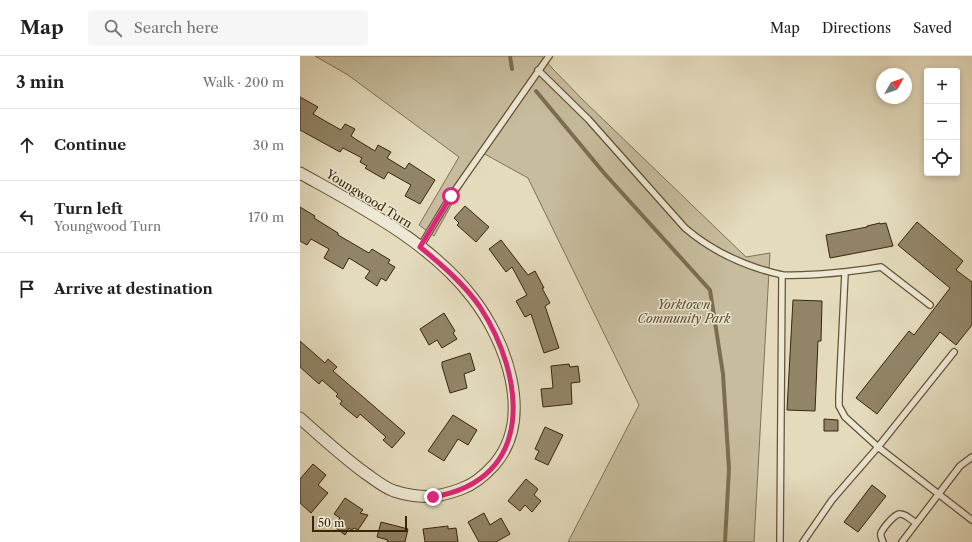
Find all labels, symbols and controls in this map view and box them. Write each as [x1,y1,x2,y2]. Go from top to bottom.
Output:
search box [88,10,368,46]
text: Map [20,16,64,39]
icon: search [102,17,124,39]
text: Search here [134,18,219,37]
text: Map [770,19,800,37]
text: Directions [822,19,891,37]
text: Saved [913,19,952,37]
north arrow [876,68,912,104]
map controls [924,68,960,176]
button: + [924,68,960,104]
text: 3 min [16,72,65,92]
text: Walk · 200 m [203,74,284,90]
button: − [924,104,960,140]
icon: ahead [16,134,38,156]
text: Continue [54,135,126,154]
text: 30 m [253,137,284,153]
button: locate [924,140,960,176]
street label: Youngwood Turn [323,166,416,231]
route start [442,187,460,205]
text: Turn left [54,199,123,218]
icon: left [16,206,38,228]
text: 170 m [248,209,284,225]
text: Youngwood Turn [54,218,161,234]
icon: arrive [16,278,38,300]
text: Arrive at destination [54,279,213,298]
park label: Yorktown Community Park [637,297,731,326]
route end [424,488,442,506]
scale bar [312,514,407,533]
text: 50 m [318,516,344,530]

